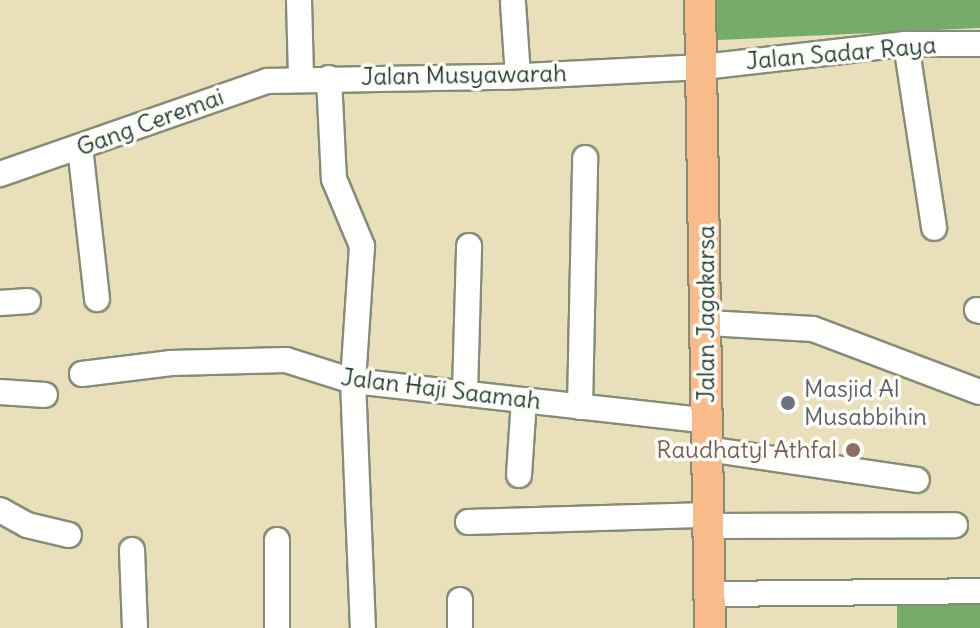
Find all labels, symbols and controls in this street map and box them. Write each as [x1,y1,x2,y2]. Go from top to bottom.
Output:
street label: Jalan Sadar Raya [745,30,937,76]
street label: Jalan Musyawarah [361,59,567,91]
street label: Gang Ceremai [73,82,227,162]
street label: Jalan Jagakarsa [692,225,720,403]
street label: Jalan Haji Saamah [339,362,543,416]
place label: Masjid Al Musabbihin [804,375,927,431]
marker: Masjid Al Musabbihin [779,394,797,412]
place label: Raudhatyl Athfal [656,436,837,464]
marker: Raudhatyl Athfal [844,441,862,459]

